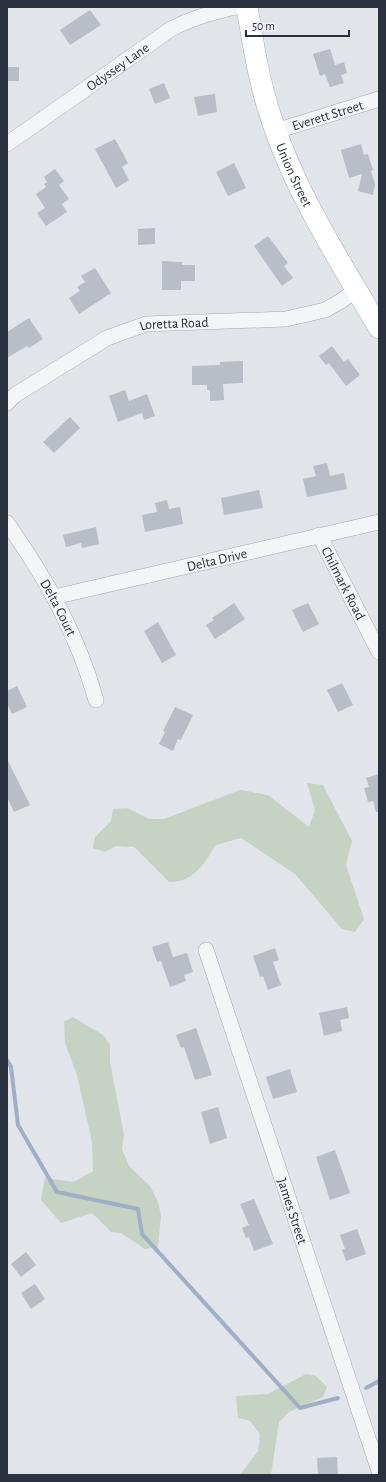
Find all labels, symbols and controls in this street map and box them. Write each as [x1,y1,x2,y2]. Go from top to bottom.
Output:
scale bar [246,12,349,38]
text: 50 m [252,20,275,32]
street label: Odyssey Lane [84,41,152,94]
street label: Everett Street [291,98,366,134]
street label: Union Street [273,141,314,210]
street label: Loretta Road [138,316,209,334]
street label: Chilmark Road [318,545,367,622]
street label: Delta Drive [185,547,248,574]
street label: Delta Court [37,577,78,639]
street label: James Street [274,1177,309,1247]

